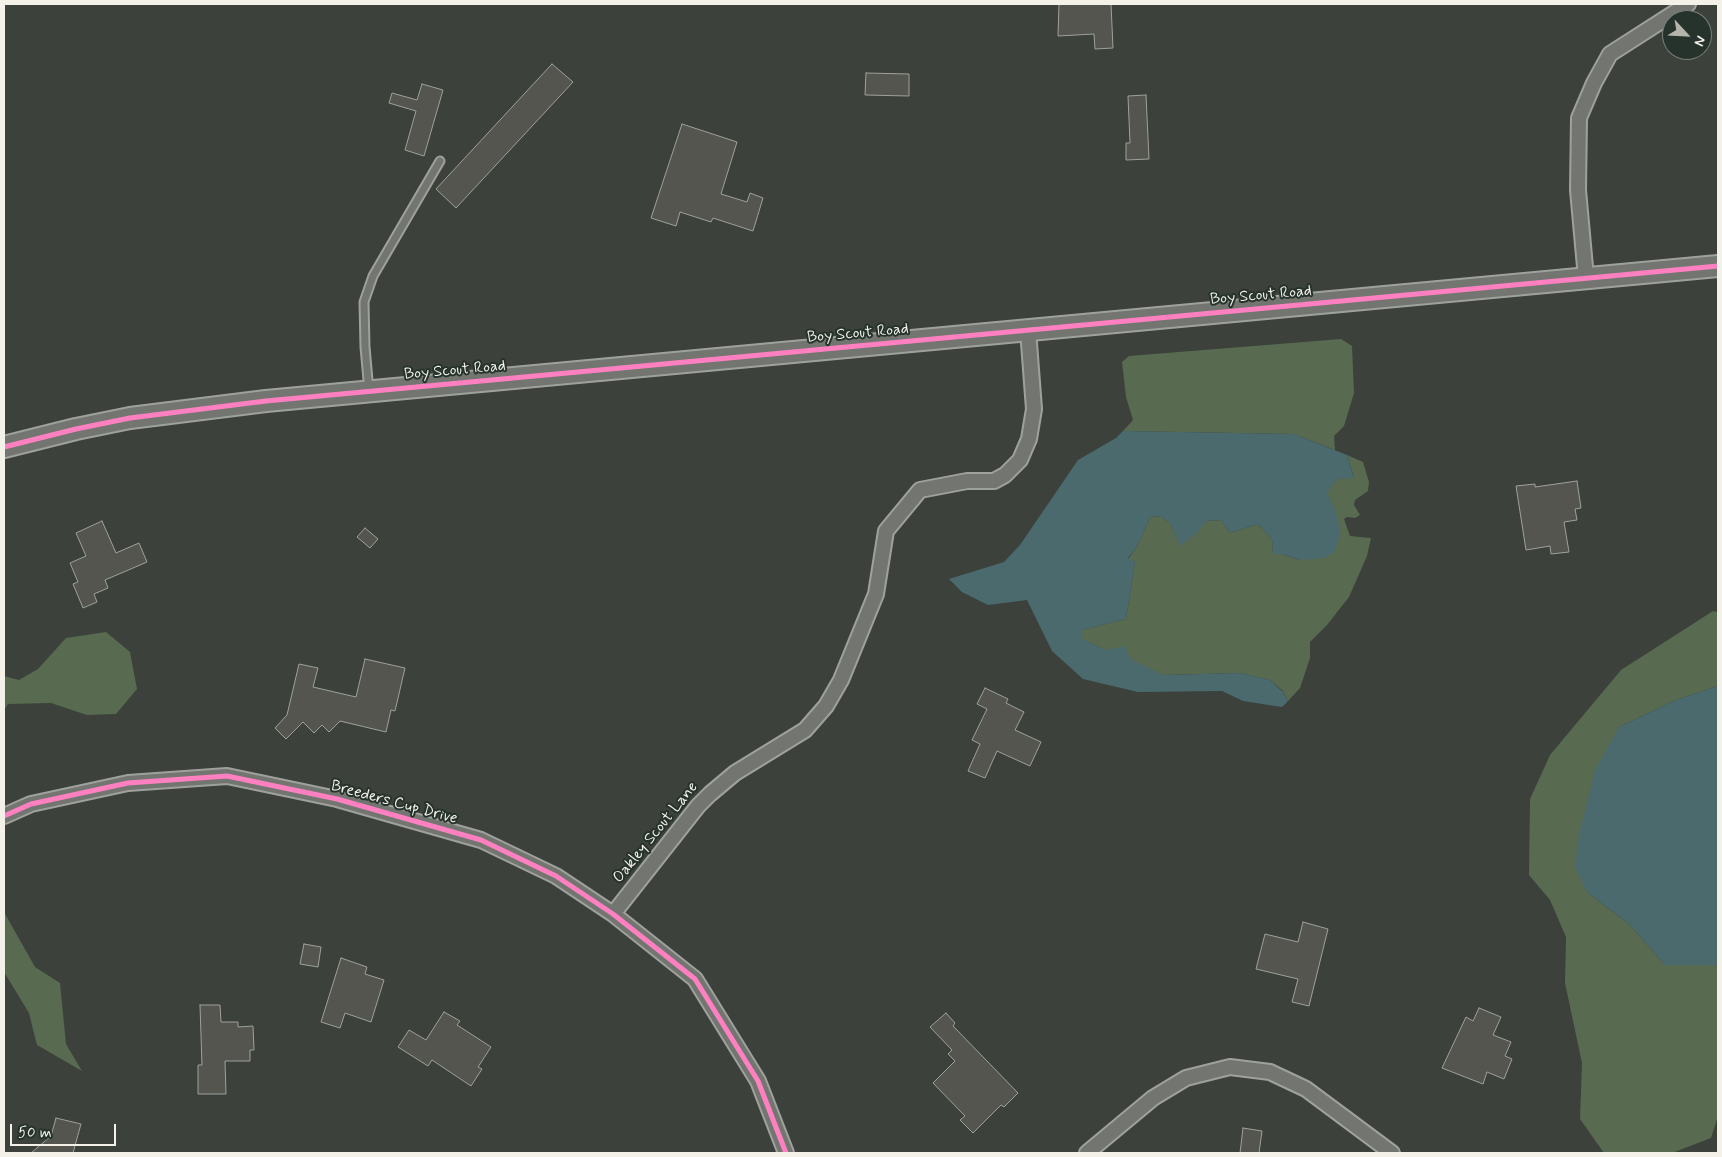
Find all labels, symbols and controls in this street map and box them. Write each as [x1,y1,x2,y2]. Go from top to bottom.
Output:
north arrow [1662,10,1712,60]
text: N [1690,33,1710,49]
street label: Boy Scout Road [1209,282,1313,310]
street label: Boy Scout Road [806,320,910,348]
street label: Boy Scout Road [403,357,507,385]
street label: Breeders Cup Drive [329,777,459,829]
street label: Oakley Scout Lane [609,779,703,887]
scale bar [12,1114,119,1146]
text: 50 m [18,1123,52,1143]

